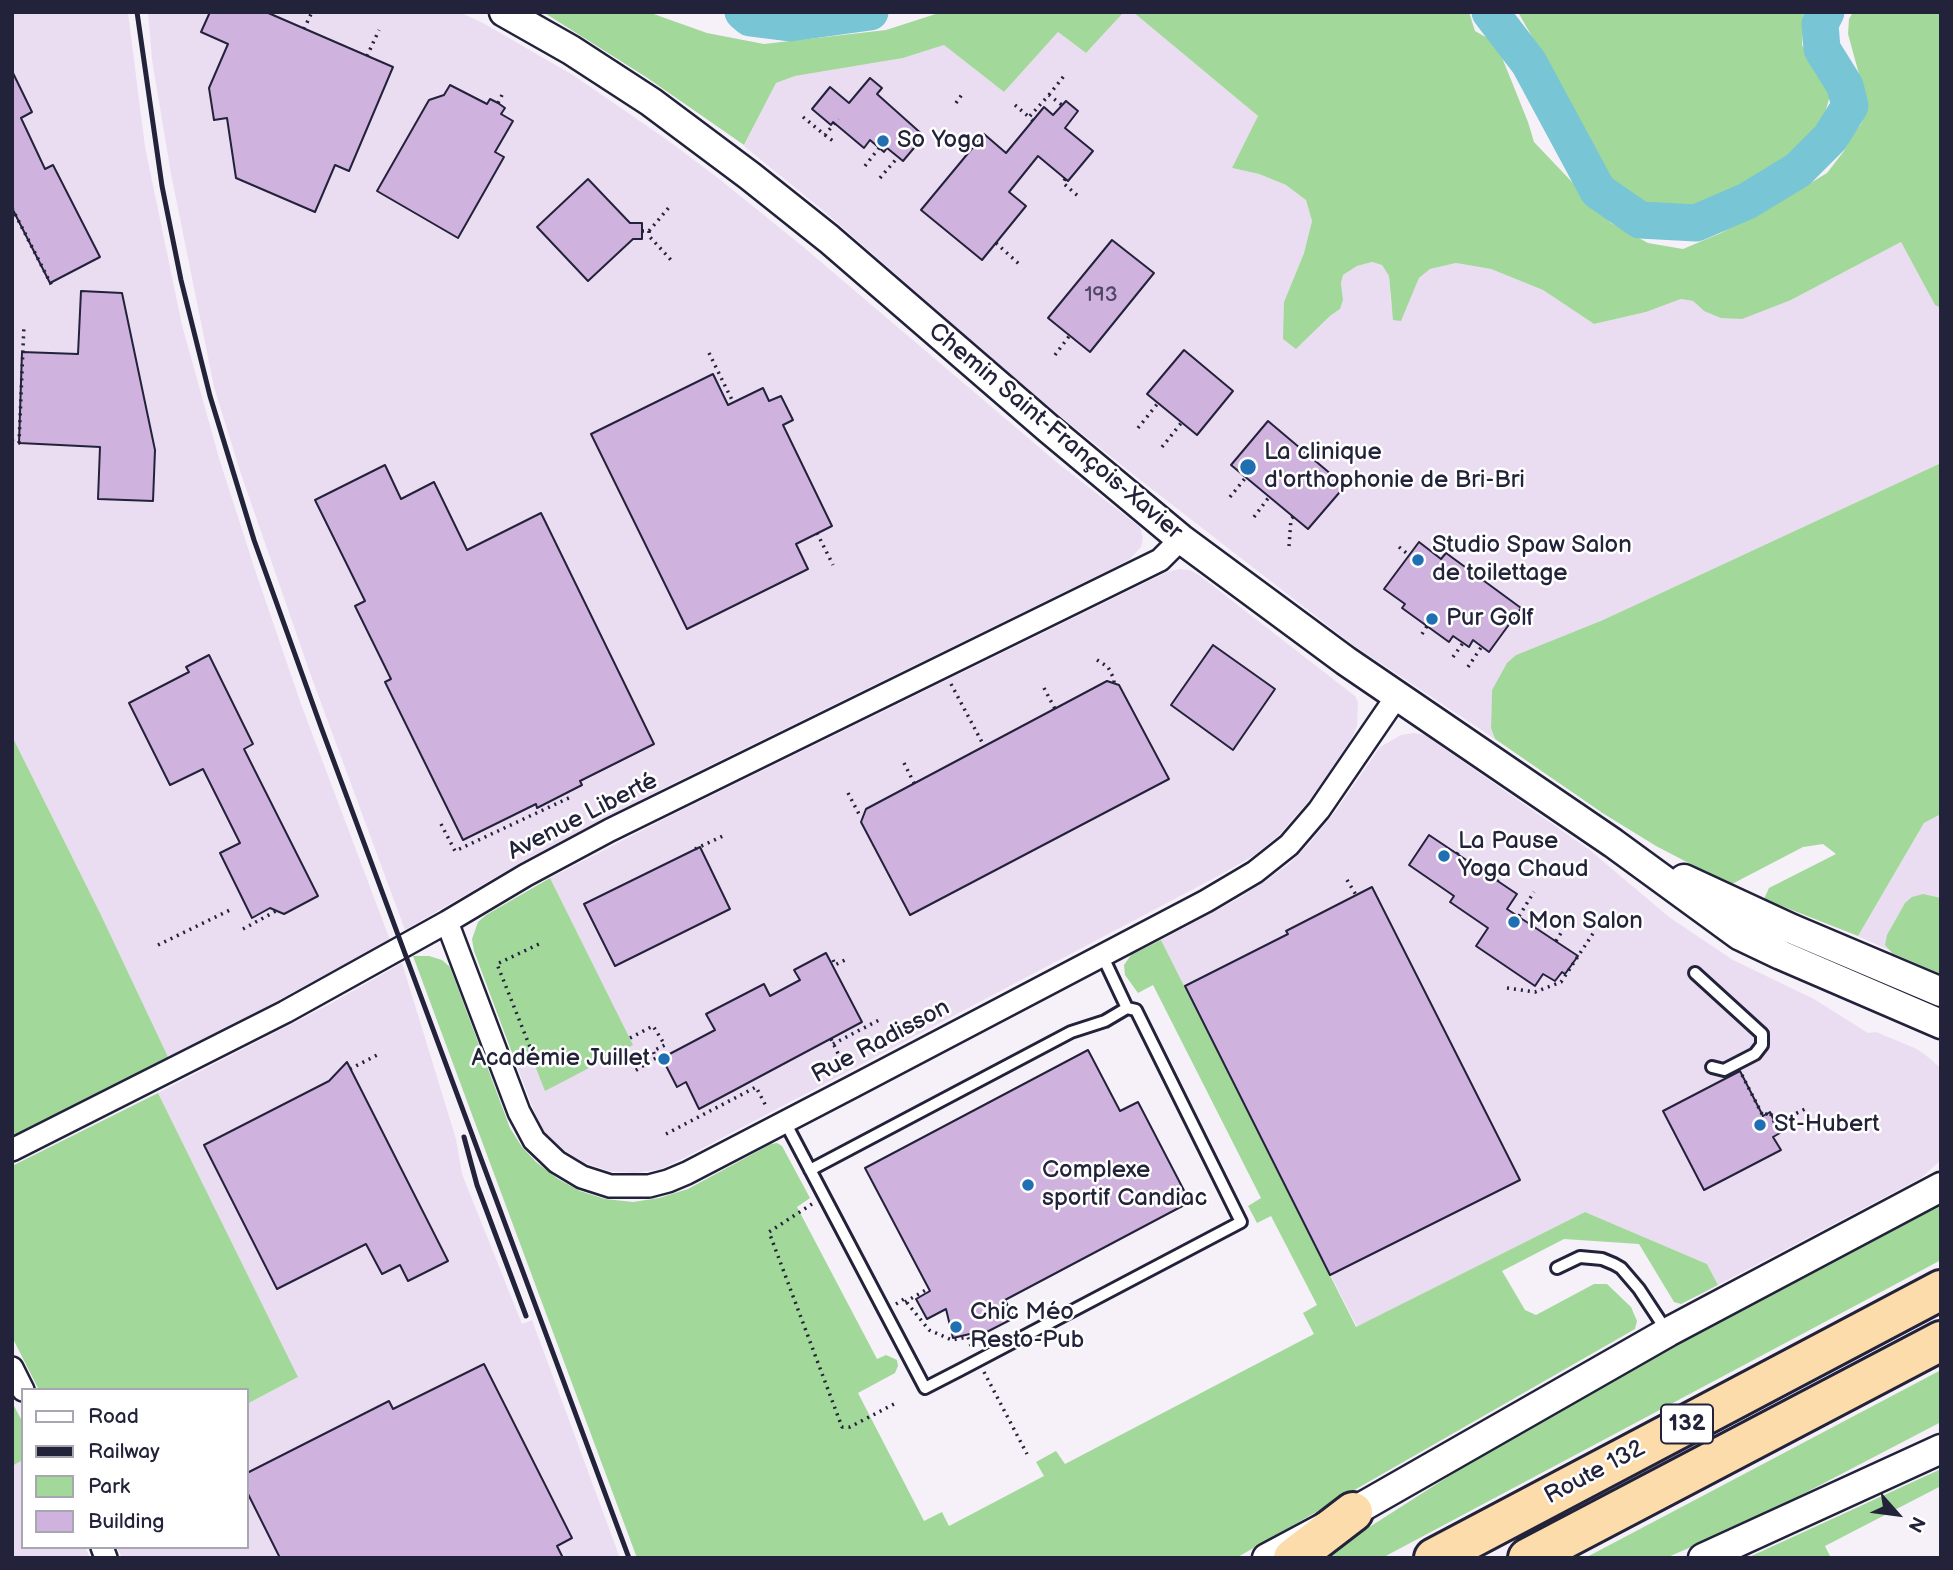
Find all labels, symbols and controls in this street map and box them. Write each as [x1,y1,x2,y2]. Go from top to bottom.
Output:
place label: So Yoga [897,127,985,155]
marker: So Yoga [875,133,891,149]
house number: 193 [1084,283,1118,309]
street label: Chemin Saint-François-Xavier [922,317,1188,547]
place label: La clinique d'orthophonie de Bri-Bri [1264,439,1525,495]
marker: La clinique d'orthophonie de Bri-Bri [1238,457,1258,477]
place label: Studio Spaw Salon de toilettage [1432,532,1632,588]
marker: Studio Spaw Salon de toilettage [1410,552,1426,568]
place label: Pur Golf [1446,605,1534,633]
marker: Pur Golf [1424,611,1440,627]
street label: Avenue Liberté [503,767,663,867]
place label: La Pause Yoga Chaud [1458,828,1589,884]
marker: La Pause Yoga Chaud [1436,848,1452,864]
place label: Mon Salon [1528,908,1643,936]
marker: Mon Salon [1506,914,1522,930]
street label: Rue Radisson [807,994,955,1090]
place label: Académie Juillet [471,1045,650,1073]
marker: Académie Juillet [656,1051,672,1067]
place label: St-Hubert [1774,1111,1880,1139]
marker: St-Hubert [1752,1117,1768,1133]
place label: Complexe sportif Candiac [1042,1157,1207,1213]
marker: Complexe sportif Candiac [1020,1177,1036,1193]
place label: Chic Méo Resto-Pub [970,1299,1084,1355]
marker: Chic Méo Resto-Pub [948,1319,964,1335]
legend [21,1388,248,1549]
text: Road [88,1404,139,1429]
road number: 132 [1661,1404,1713,1443]
street label: Route 132 [1540,1435,1650,1511]
text: Railway [88,1439,160,1464]
text: Park [88,1474,130,1499]
north arrow [1862,1479,1932,1549]
text: Building [88,1509,164,1534]
text: N [1902,1512,1929,1536]

